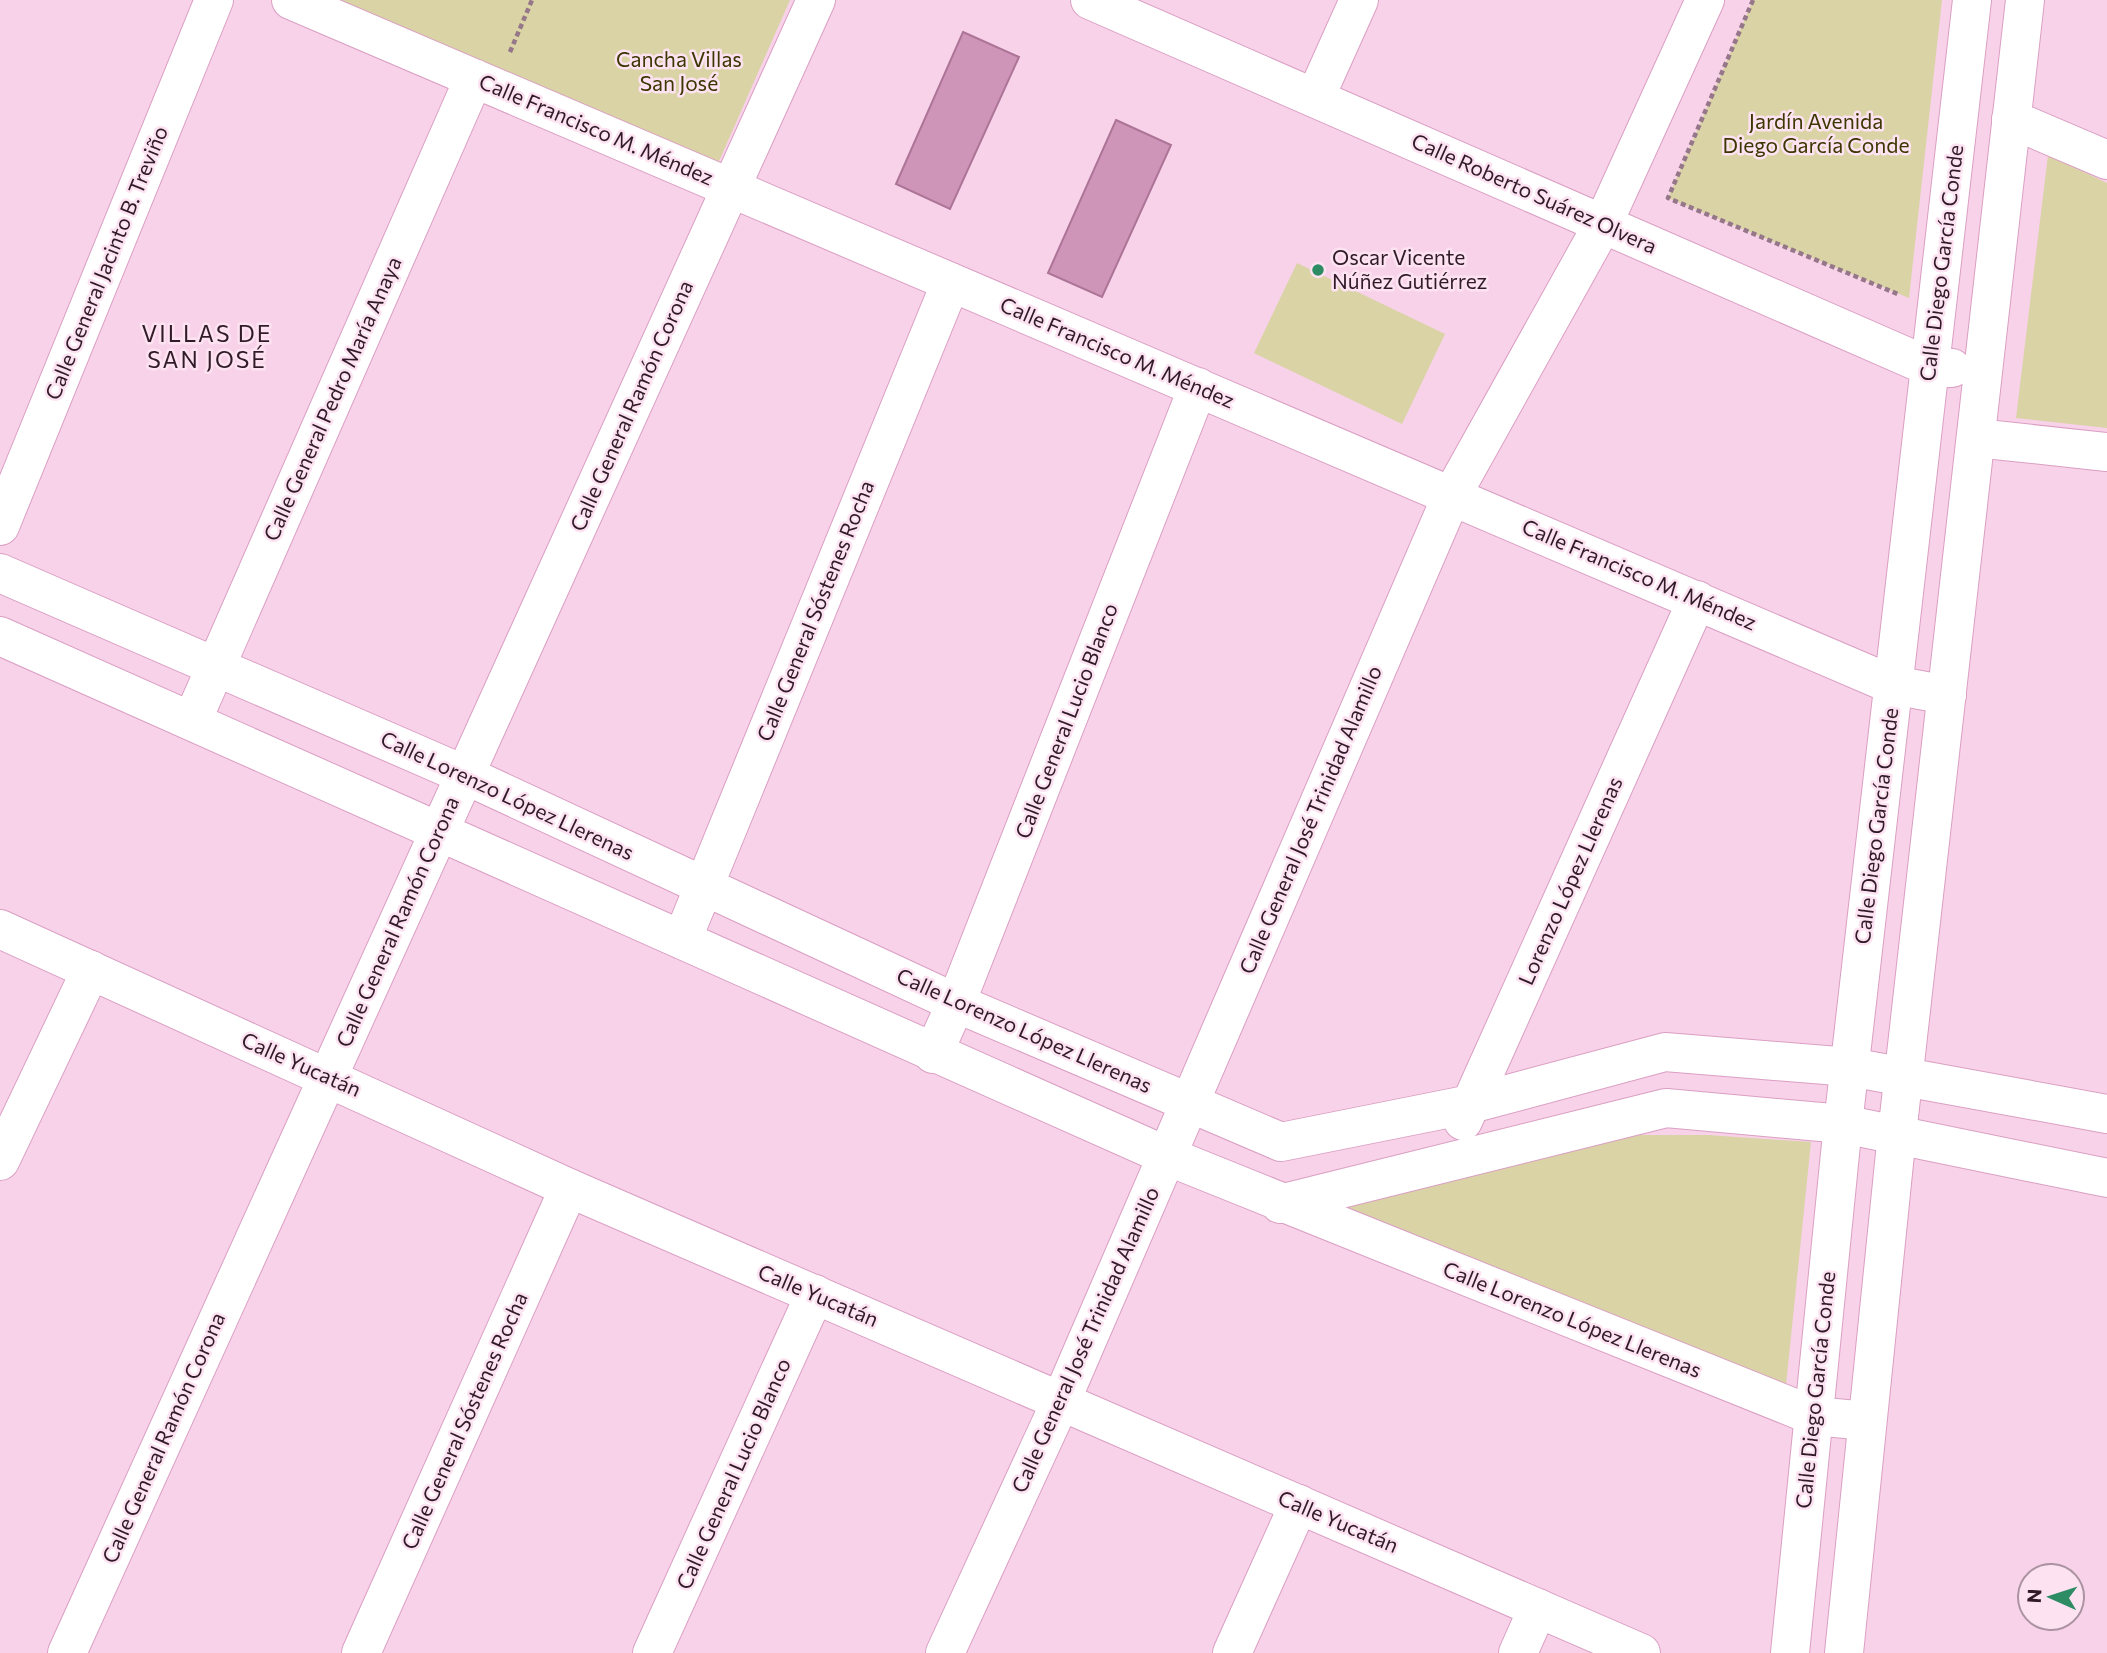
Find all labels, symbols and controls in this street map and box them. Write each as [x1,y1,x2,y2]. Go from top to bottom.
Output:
park label: Cancha Villas San José [616,46,742,95]
street label: Calle Francisco M. Méndez [476,68,718,189]
park label: Jardín Avenida Diego García Conde [1722,108,1910,157]
street label: Calle General Jacinto B. Treviño [39,122,172,403]
street label: Calle Roberto Suárez Olvera [1408,127,1661,258]
street label: Calle Diego García Conde [1914,143,1967,383]
place label: Oscar Vicente Núñez Gutiérrez [1332,244,1487,293]
street label: Calle General Pedro María Anaya [257,252,406,544]
marker: Oscar Vicente Núñez Gutiérrez [1310,262,1326,278]
street label: Calle General Ramón Corona [564,276,697,535]
street label: Calle Francisco M. Méndez [997,291,1239,412]
district label: VILLAS DE SAN JOSÉ [142,319,272,373]
street label: Calle General Sóstenes Rocha [751,476,878,744]
street label: Calle Francisco M. Méndez [1519,513,1761,634]
street label: Calle General Lucio Blanco [1009,599,1122,842]
street label: Calle General José Trinidad Alamillo [1233,662,1386,977]
street label: Calle Diego García Conde [1849,706,1902,946]
street label: Calle Lorenzo López Llerenas [377,725,638,864]
street label: Lorenzo López Llerenas [1512,772,1627,988]
street label: Calle General Ramón Corona [330,792,463,1051]
street label: Calle Lorenzo López Llerenas [893,962,1156,1097]
street label: Calle Yucatán [238,1026,365,1101]
street label: Calle General José Trinidad Alamillo [1006,1183,1164,1496]
street label: Calle Lorenzo López Llerenas [1440,1255,1705,1382]
street label: Calle Yucatán [755,1258,882,1331]
street label: Calle Diego García Conde [1790,1270,1839,1510]
street label: Calle General Sóstenes Rocha [395,1288,532,1553]
street label: Calle General Ramón Corona [96,1308,229,1567]
street label: Calle General Lucio Blanco [670,1354,795,1593]
street label: Calle Yucatán [1275,1484,1402,1557]
north arrow [2016,1562,2086,1632]
text: N [2022,1588,2045,1604]

